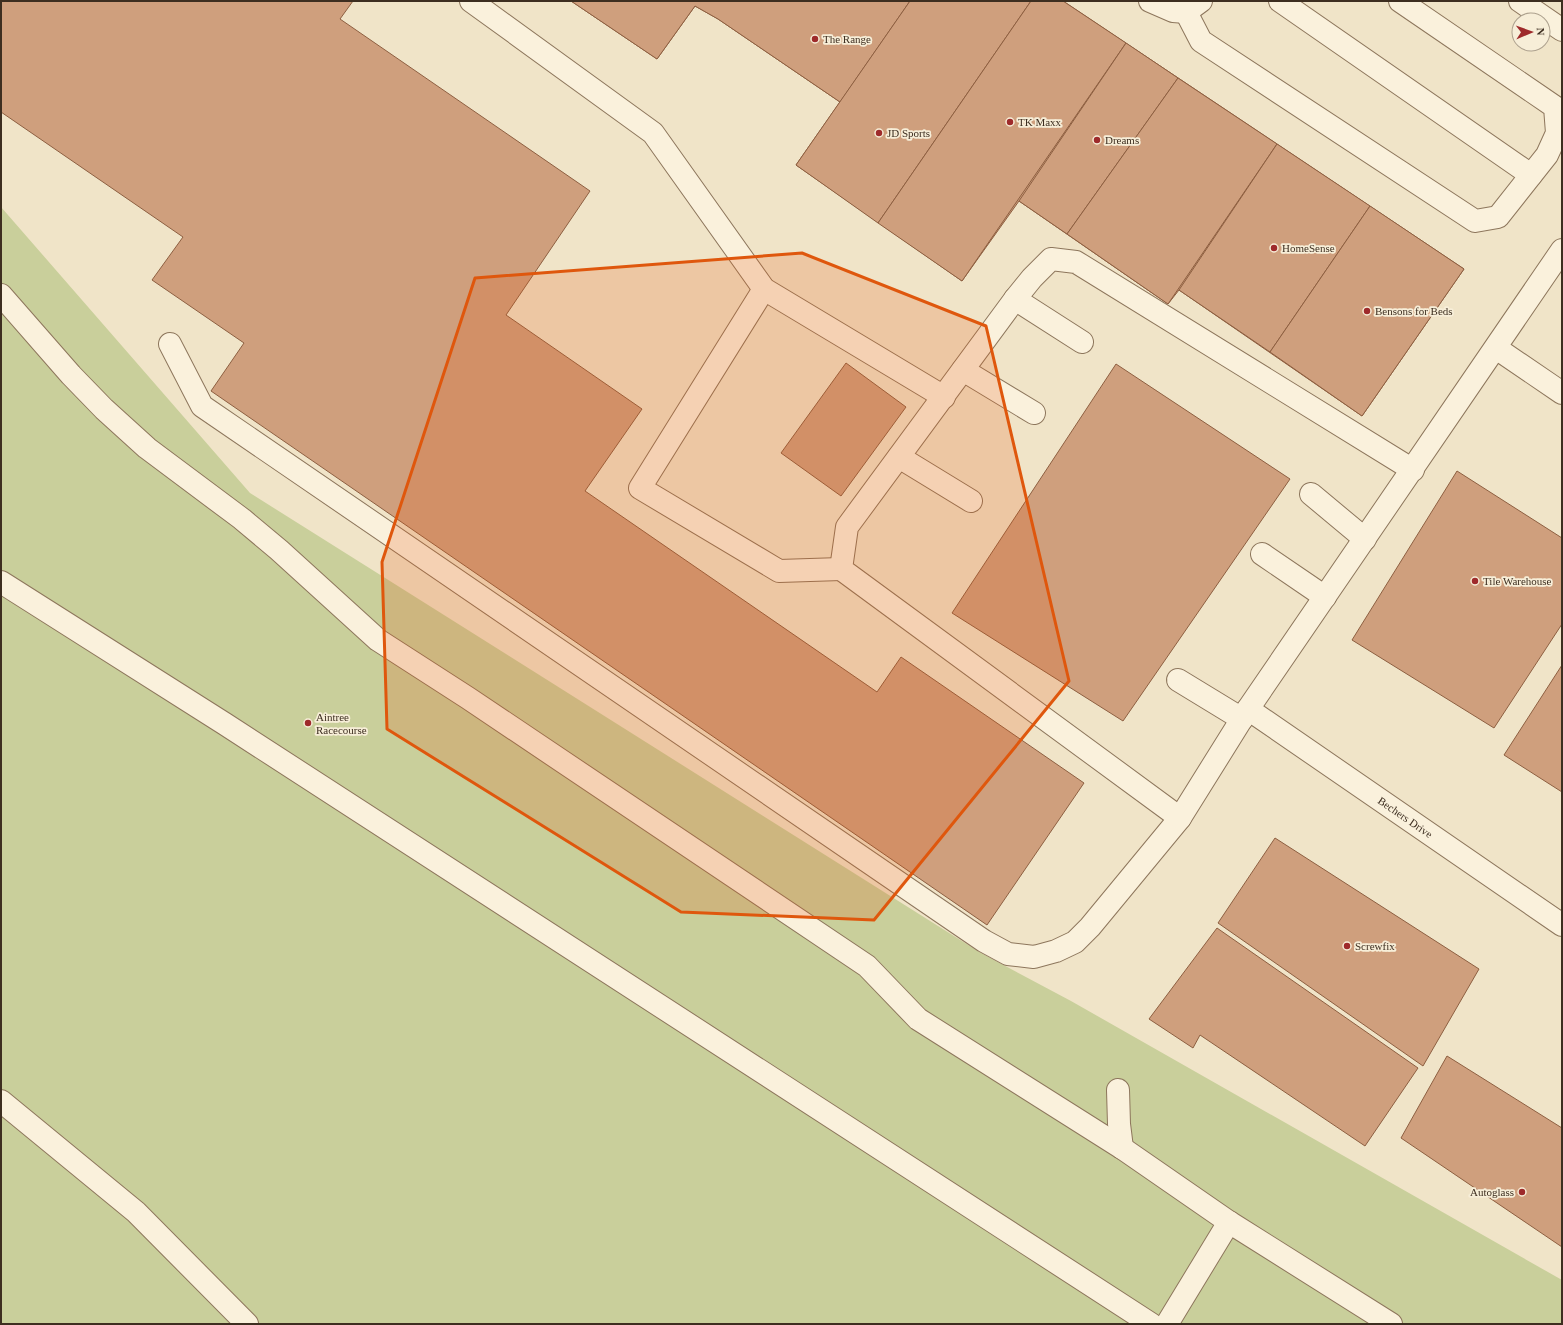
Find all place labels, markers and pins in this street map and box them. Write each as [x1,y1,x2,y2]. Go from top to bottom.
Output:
place label: The Range [823,33,871,45]
marker: The Range [810,34,820,44]
place label: TK Maxx [1018,116,1062,128]
marker: TK Maxx [1005,117,1015,127]
place label: JD Sports [887,127,930,139]
marker: JD Sports [874,128,884,138]
place label: Dreams [1105,134,1139,146]
marker: Dreams [1092,135,1102,145]
place label: HomeSense [1282,242,1335,254]
marker: HomeSense [1269,243,1279,253]
place label: Bensons for Beds [1375,305,1453,317]
marker: Bensons for Beds [1362,306,1372,316]
place label: Tile Warehouse [1483,575,1552,587]
marker: Tile Warehouse [1470,576,1480,586]
place label: Aintree Racecourse [316,711,367,736]
marker: Aintree Racecourse [303,718,313,728]
place label: Screwfix [1355,940,1395,952]
marker: Screwfix [1342,941,1352,951]
place label: Autoglass [1470,1186,1514,1198]
marker: Autoglass [1517,1187,1527,1197]

